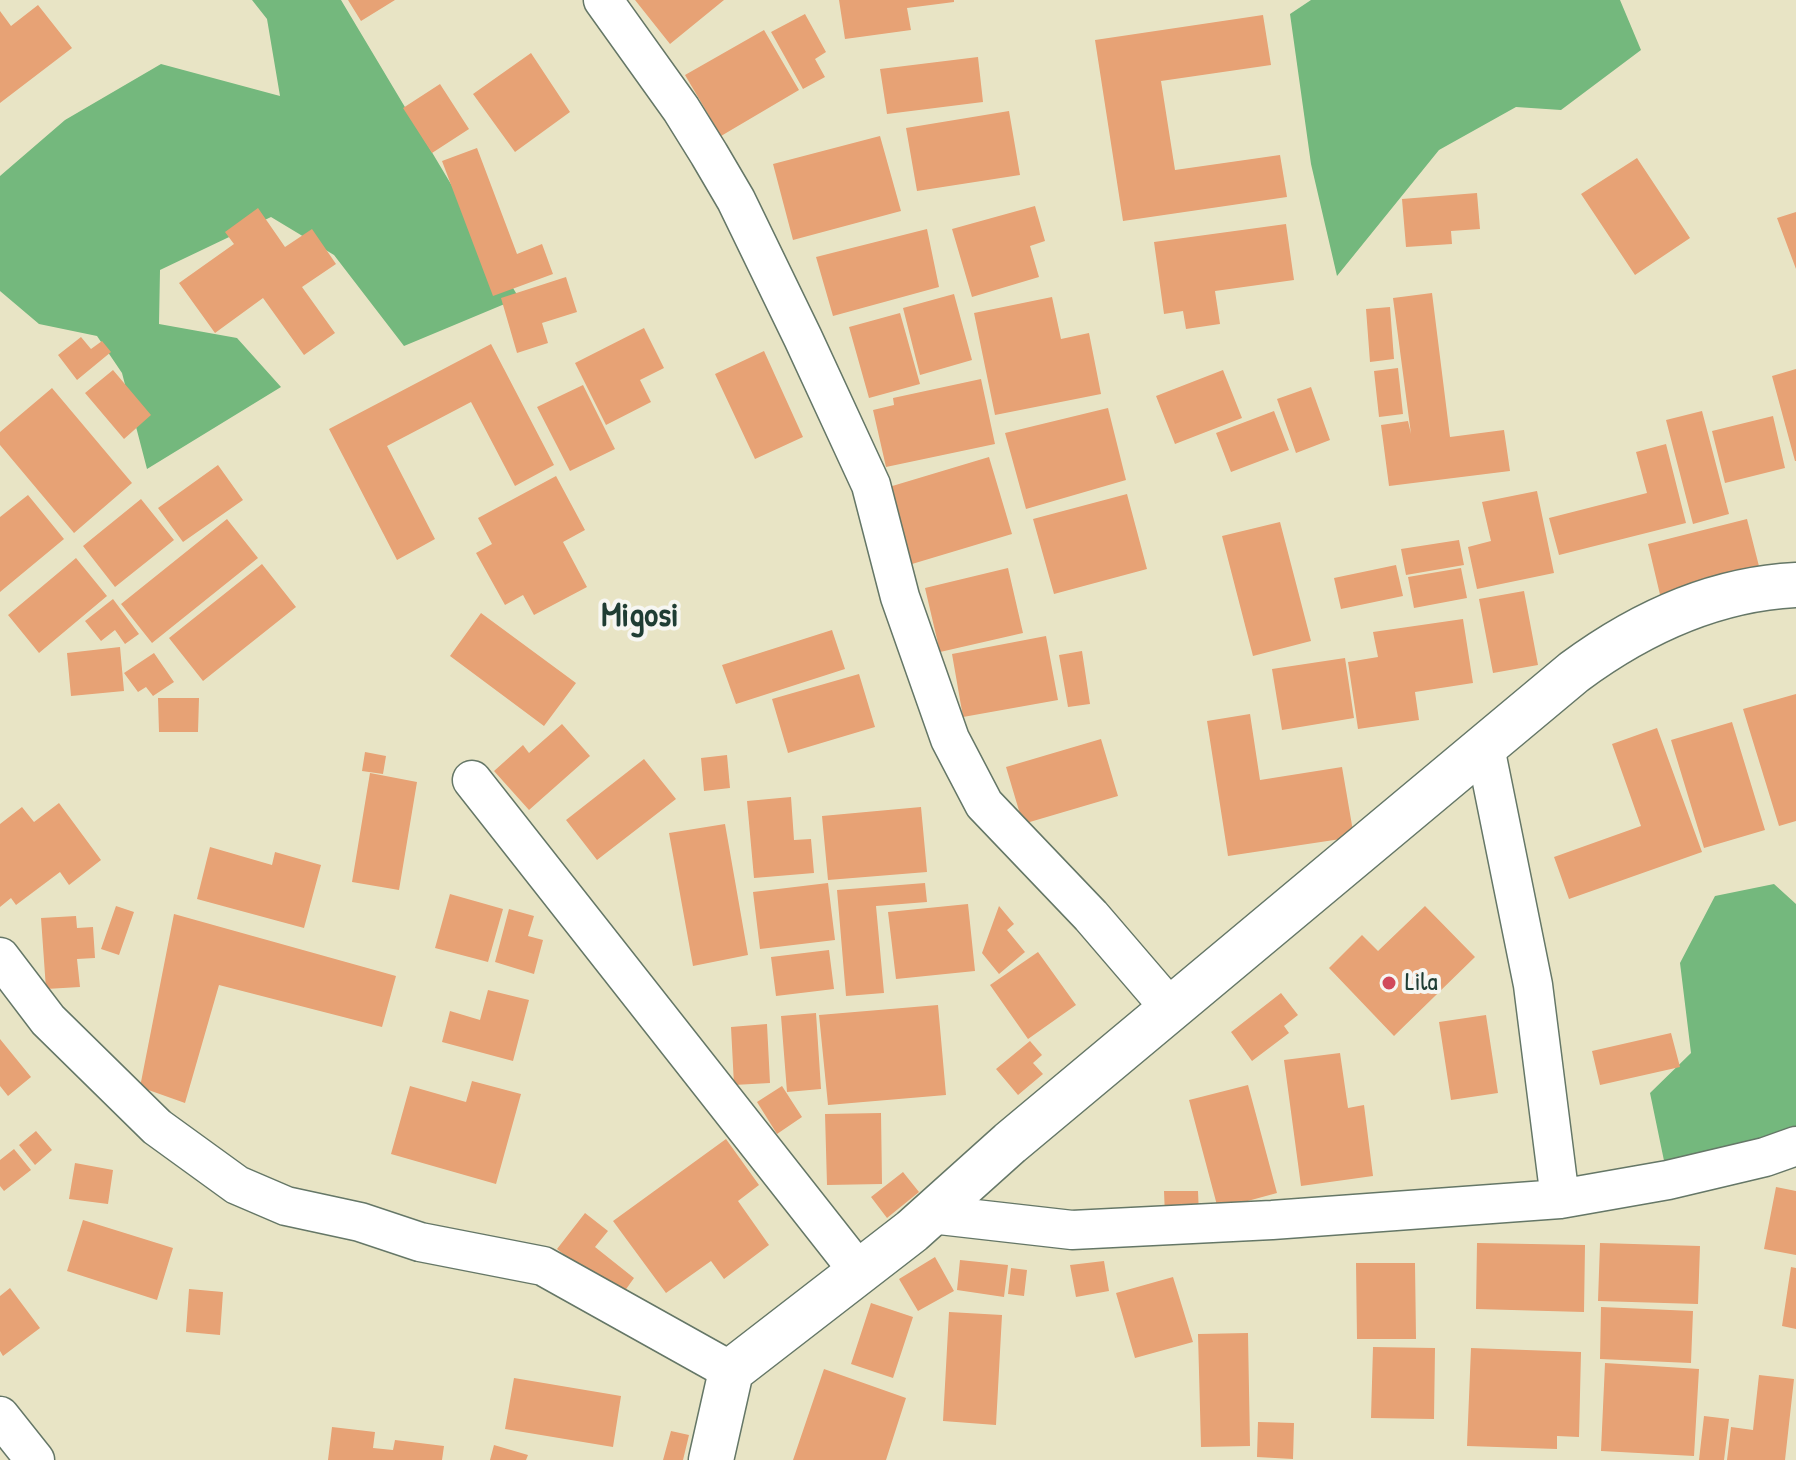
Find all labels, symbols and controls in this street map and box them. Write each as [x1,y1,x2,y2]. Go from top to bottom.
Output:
district label: Migosi [601,597,679,637]
place label: Lila [1405,967,1438,999]
marker: Lila [1380,974,1398,992]

